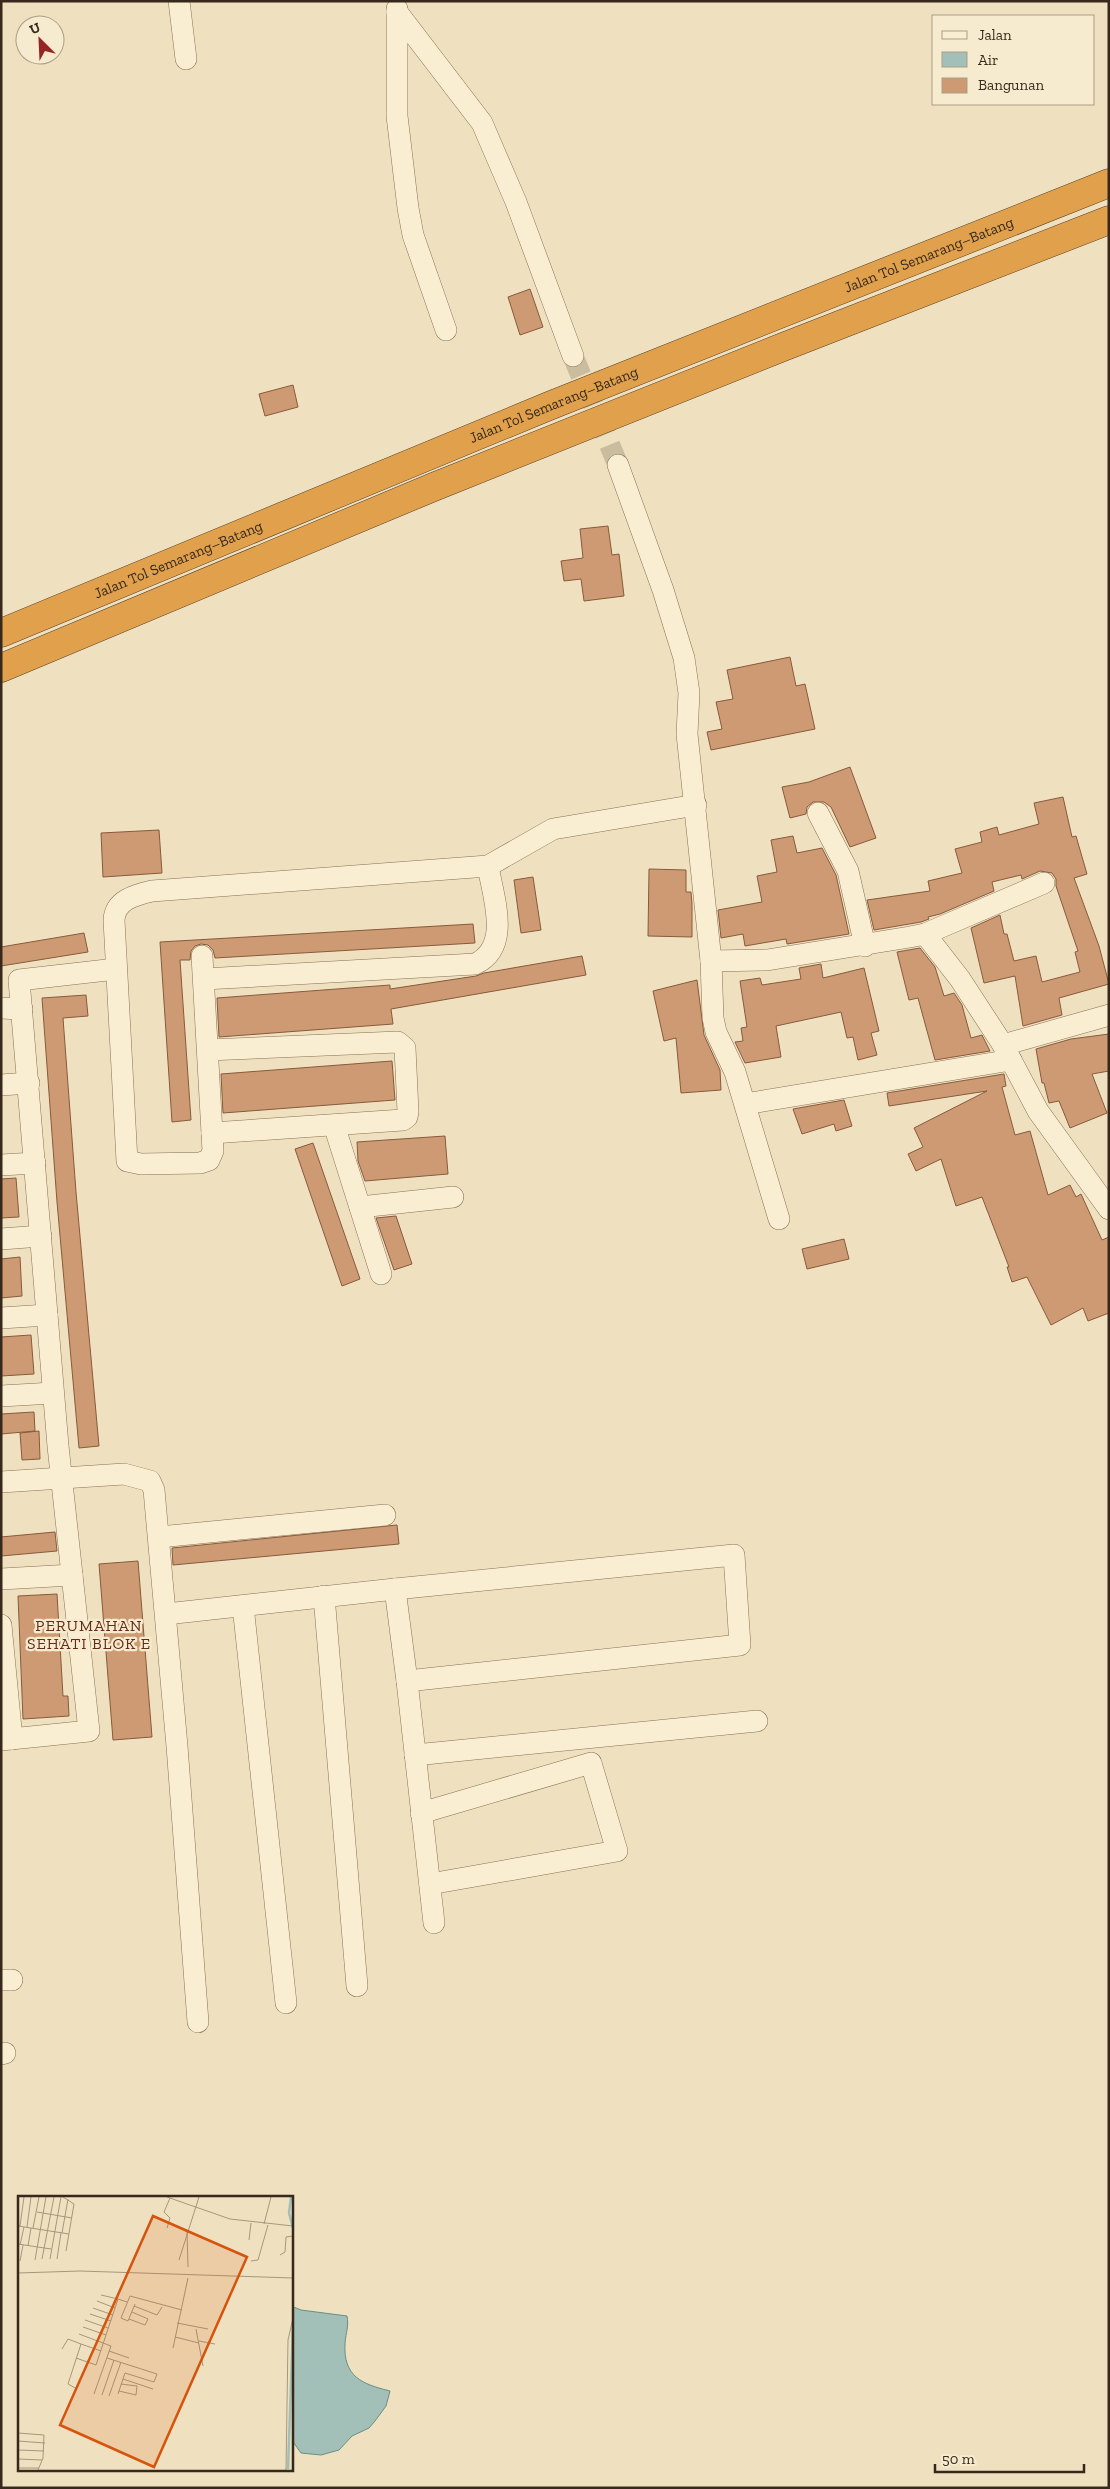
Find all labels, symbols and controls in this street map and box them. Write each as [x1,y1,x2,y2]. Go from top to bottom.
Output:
north arrow [15,15,65,65]
legend [932,15,1095,105]
text: U [27,19,43,38]
text: Jalan [978,26,1012,44]
text: Air [978,51,998,69]
text: Bangunan [978,76,1044,94]
street label: Jalan Tol Semarang–Batang [842,213,1016,297]
street label: Jalan Tol Semarang–Batang [467,362,641,447]
street label: Jalan Tol Semarang–Batang [92,517,265,602]
district label: PERUMAHAN SEHATI BLOK E [27,1616,151,1653]
inset map [18,2196,292,2472]
scale bar [935,2442,1084,2474]
text: 50 m [942,2450,975,2468]

